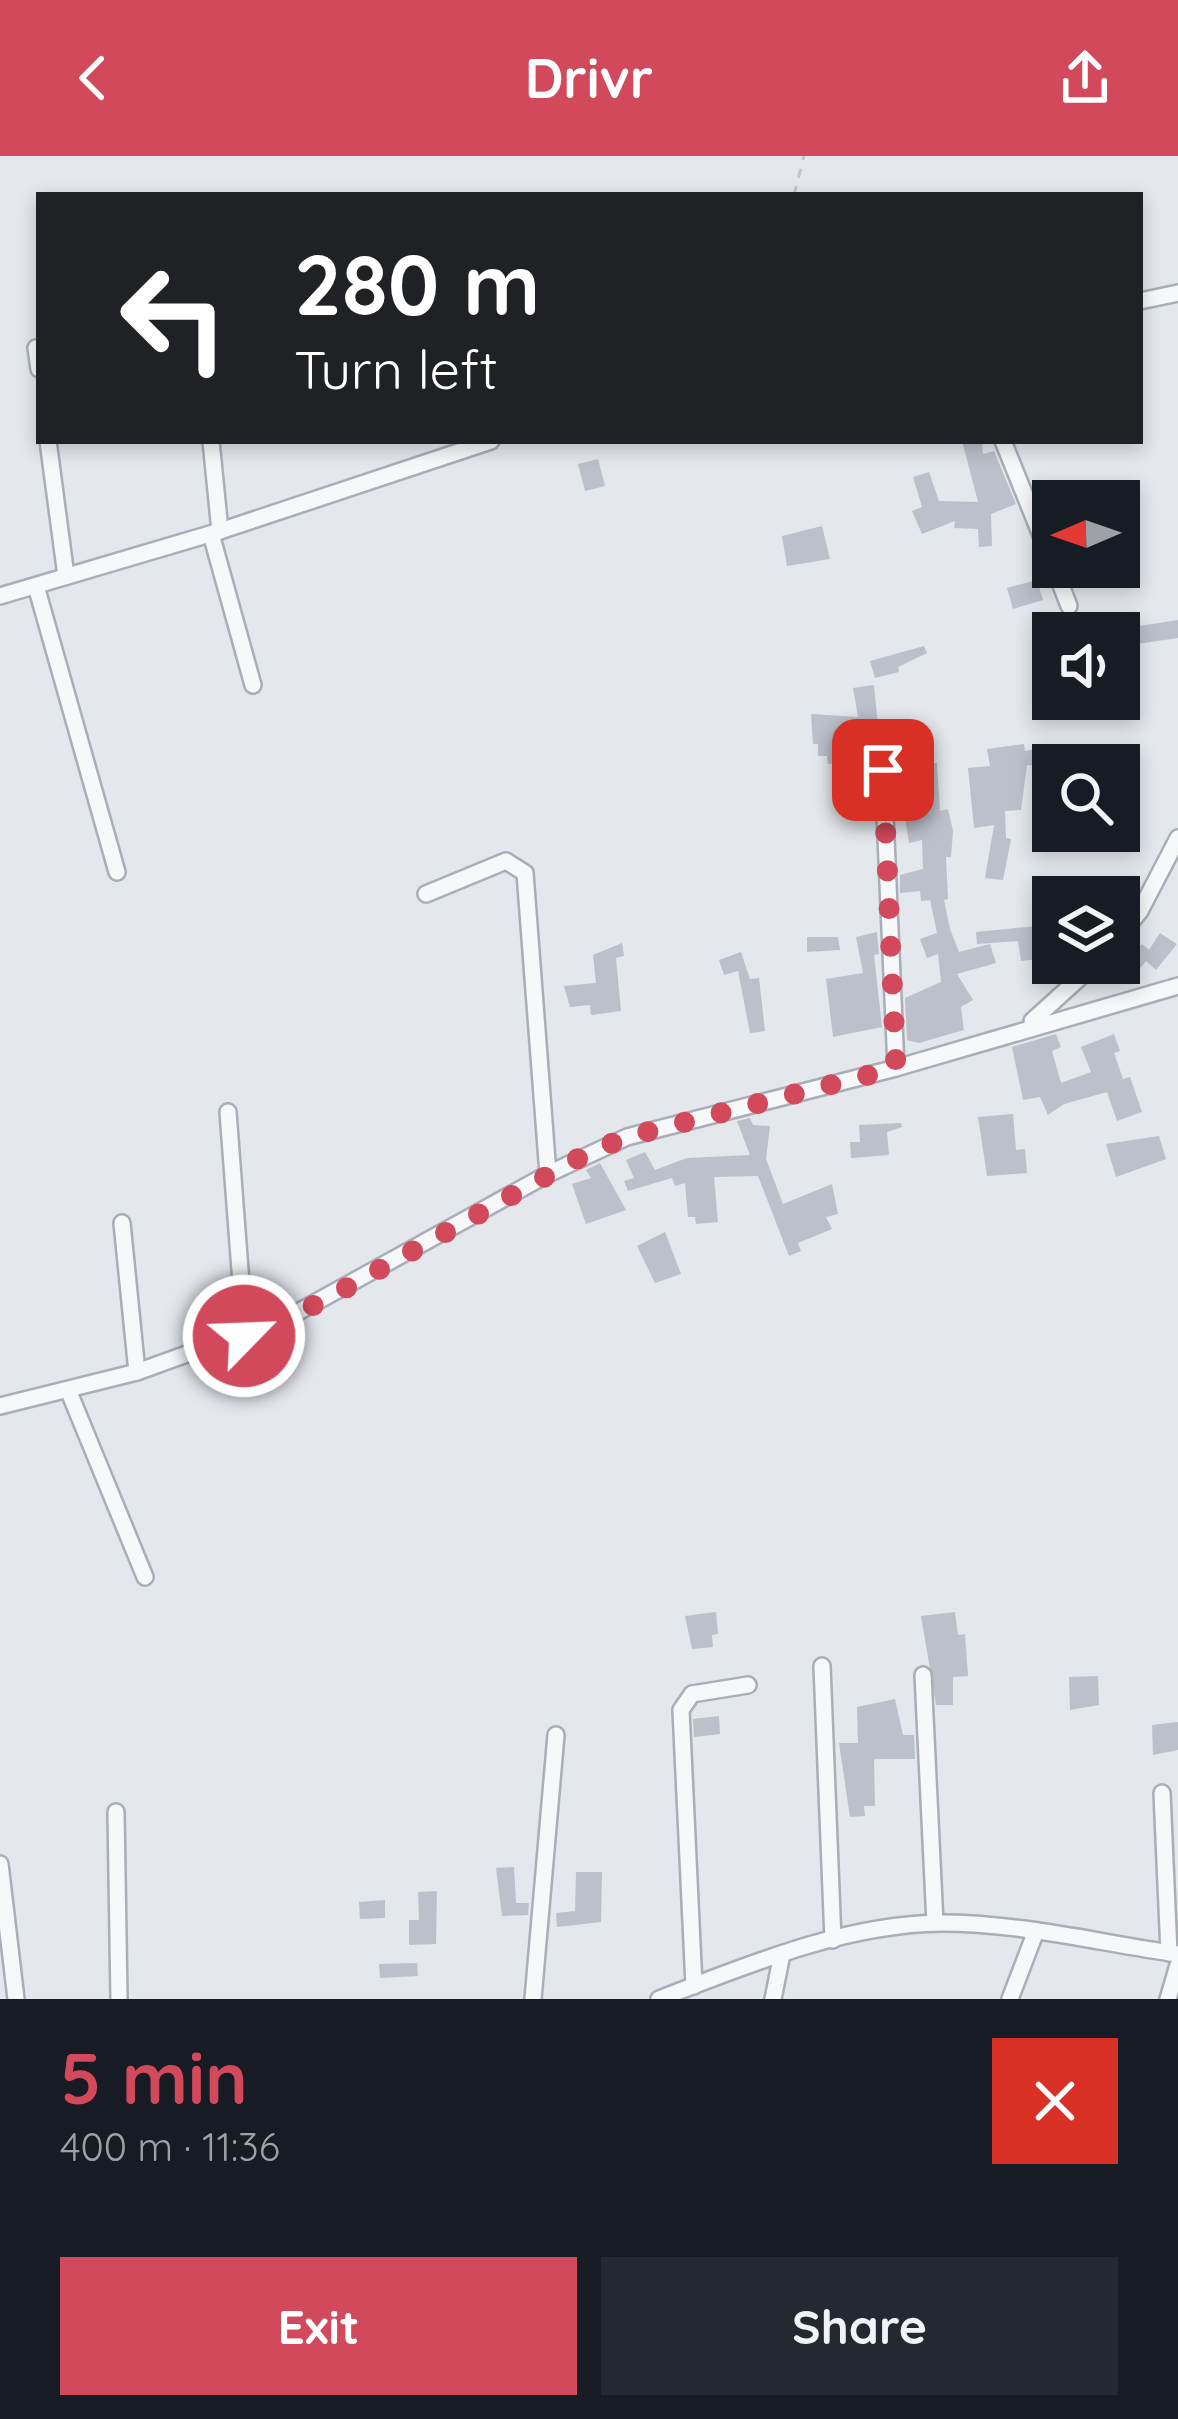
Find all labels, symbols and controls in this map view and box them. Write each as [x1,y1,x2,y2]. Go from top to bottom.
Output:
text: Drivr [525,44,653,112]
icon: back [60,45,126,111]
icon: share [1052,45,1118,111]
text: 280 m [294,231,540,336]
icon: left [96,240,252,396]
text: Turn left [294,335,498,403]
north arrow [1032,480,1140,588]
map controls [1032,480,1140,984]
button: sound [1032,612,1140,720]
pin [832,719,934,821]
icon: arrive [850,737,916,803]
button: search [1032,744,1140,852]
button: layers [1032,876,1140,984]
position arrow [181,1273,307,1399]
text: 5 min [60,2032,248,2122]
button: close [992,2038,1118,2164]
text: 400 m · 11:36 [60,2122,280,2171]
button: Exit [60,2257,577,2395]
button: Share [601,2257,1118,2395]

